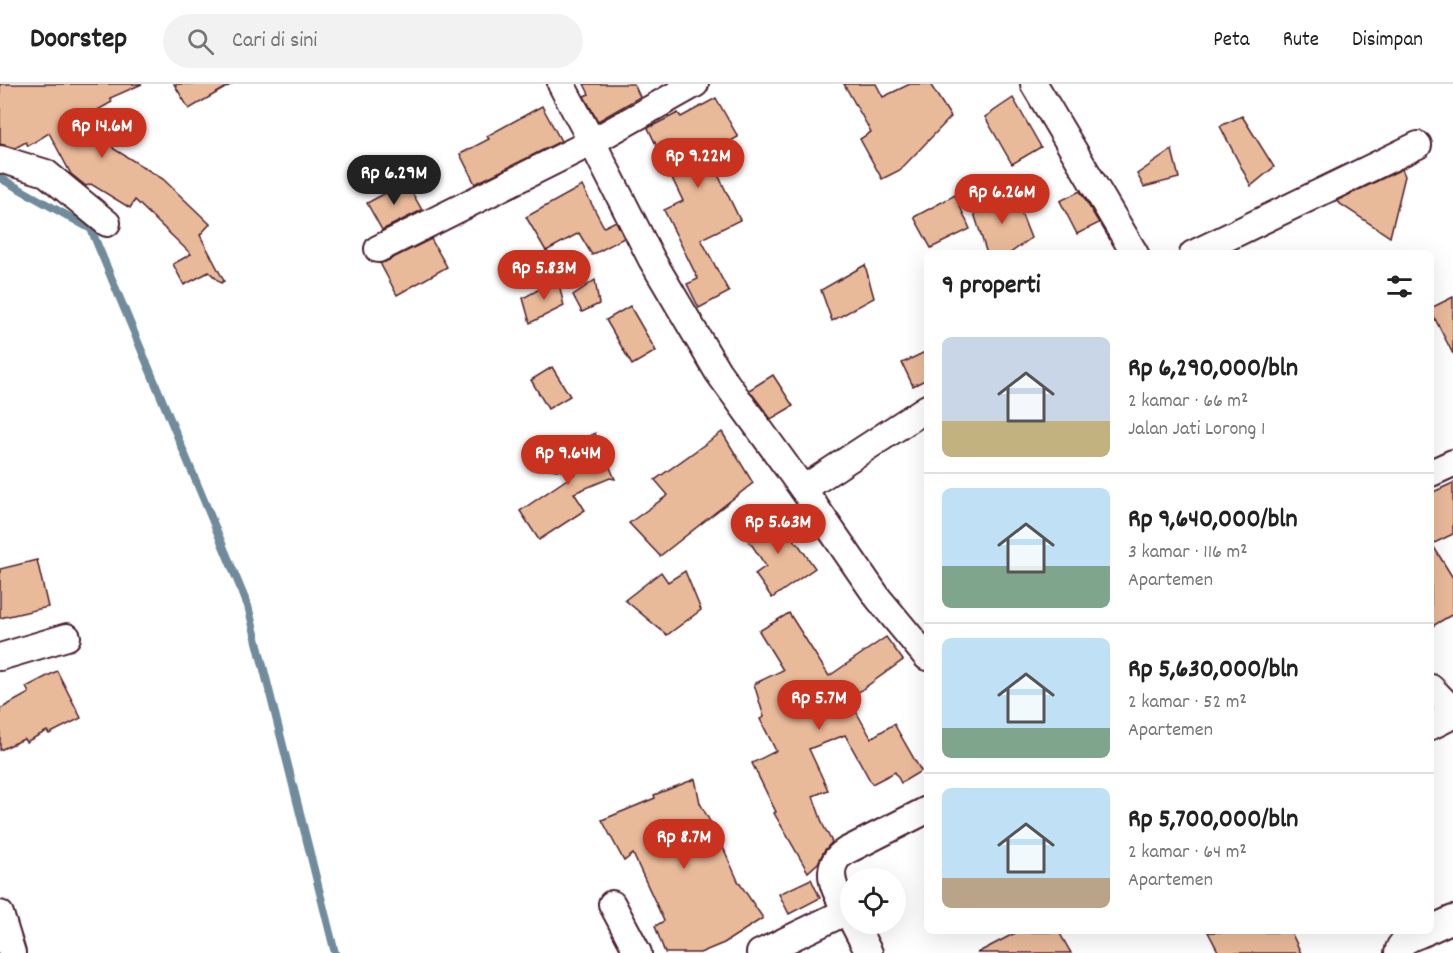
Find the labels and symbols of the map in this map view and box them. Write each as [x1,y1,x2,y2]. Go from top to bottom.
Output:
pin: Rp 14.6M [40,108,164,159]
pin: Rp 9.22M [636,138,760,189]
pin: Rp 6.29M [332,155,456,206]
pin: Rp 6.26M [940,174,1064,225]
pin: Rp 5.83M [482,250,606,301]
pin: Rp 9.64M [506,435,630,486]
pin: Rp 5.63M [716,504,840,555]
pin: Rp 5.7M [764,680,874,731]
pin: Rp 8.7M [629,819,739,870]

